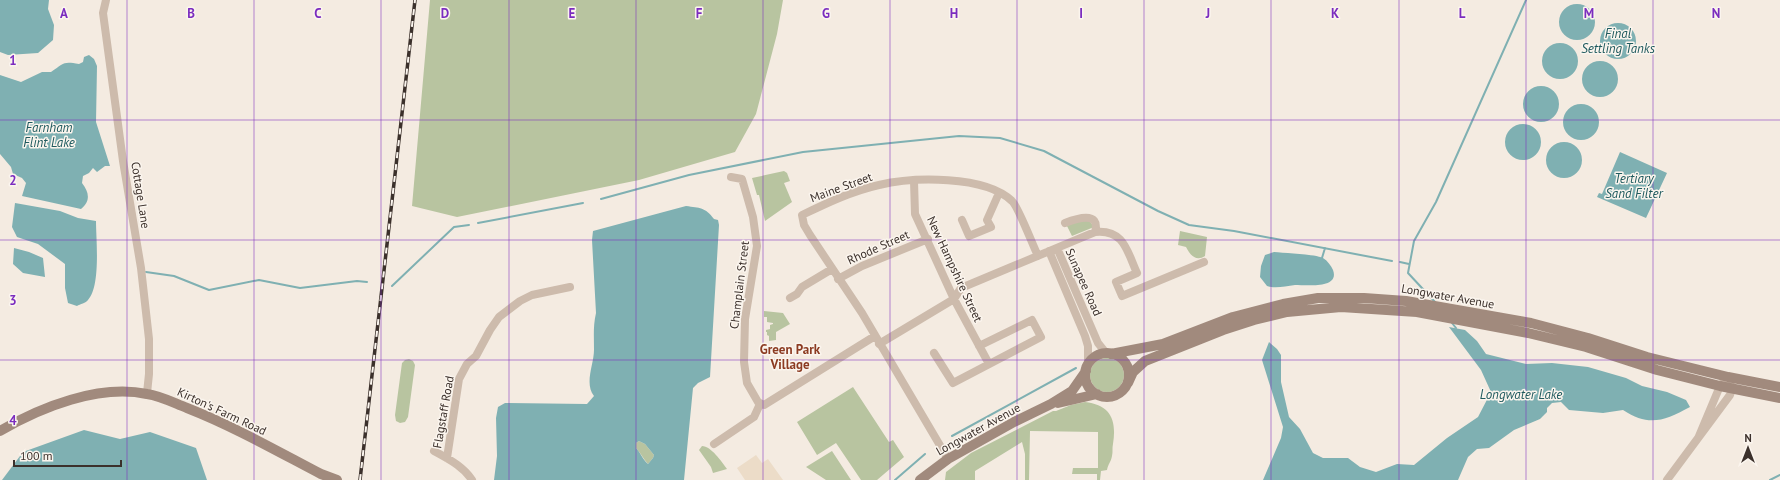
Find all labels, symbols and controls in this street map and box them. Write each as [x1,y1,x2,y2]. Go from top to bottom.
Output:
text: A [60,5,68,22]
text: B [187,5,195,22]
text: C [314,5,322,22]
text: D [441,5,449,22]
text: E [569,5,576,22]
text: F [696,5,703,22]
text: G [822,5,830,22]
text: H [950,5,958,22]
text: I [1079,5,1083,22]
text: J [1205,5,1210,22]
text: K [1331,5,1339,22]
text: L [1459,5,1466,22]
text: M [1584,5,1594,22]
text: N [1712,5,1720,22]
water label: Final Settling Tanks [1581,25,1656,57]
text: 1 [9,52,17,69]
water label: Farnham Flint Lake [23,119,75,151]
street label: Cottage Lane [128,161,154,229]
street label: Maine Street [808,169,874,205]
water label: Tertiary Sand Filter [1605,170,1663,202]
text: 2 [9,172,17,189]
street label: New Hampshire Street [924,214,986,324]
street label: Rhode Street [845,227,911,267]
street label: Champlain Street [726,240,752,330]
street label: Sunapee Road [1062,246,1106,318]
street label: Longwater Avenue [1400,280,1496,312]
text: 3 [9,292,17,309]
district label: Green Park Village [760,341,821,373]
street label: Flagstaff Road [429,375,457,449]
street label: Kirton's Farm Road [175,384,269,438]
water label: Longwater Lake [1480,386,1562,403]
street label: Longwater Avenue [933,400,1023,458]
text: 4 [9,412,17,429]
north arrow [1728,428,1768,468]
text: N [1744,431,1752,445]
scale bar [14,442,121,468]
text: 100 m [20,448,53,463]

